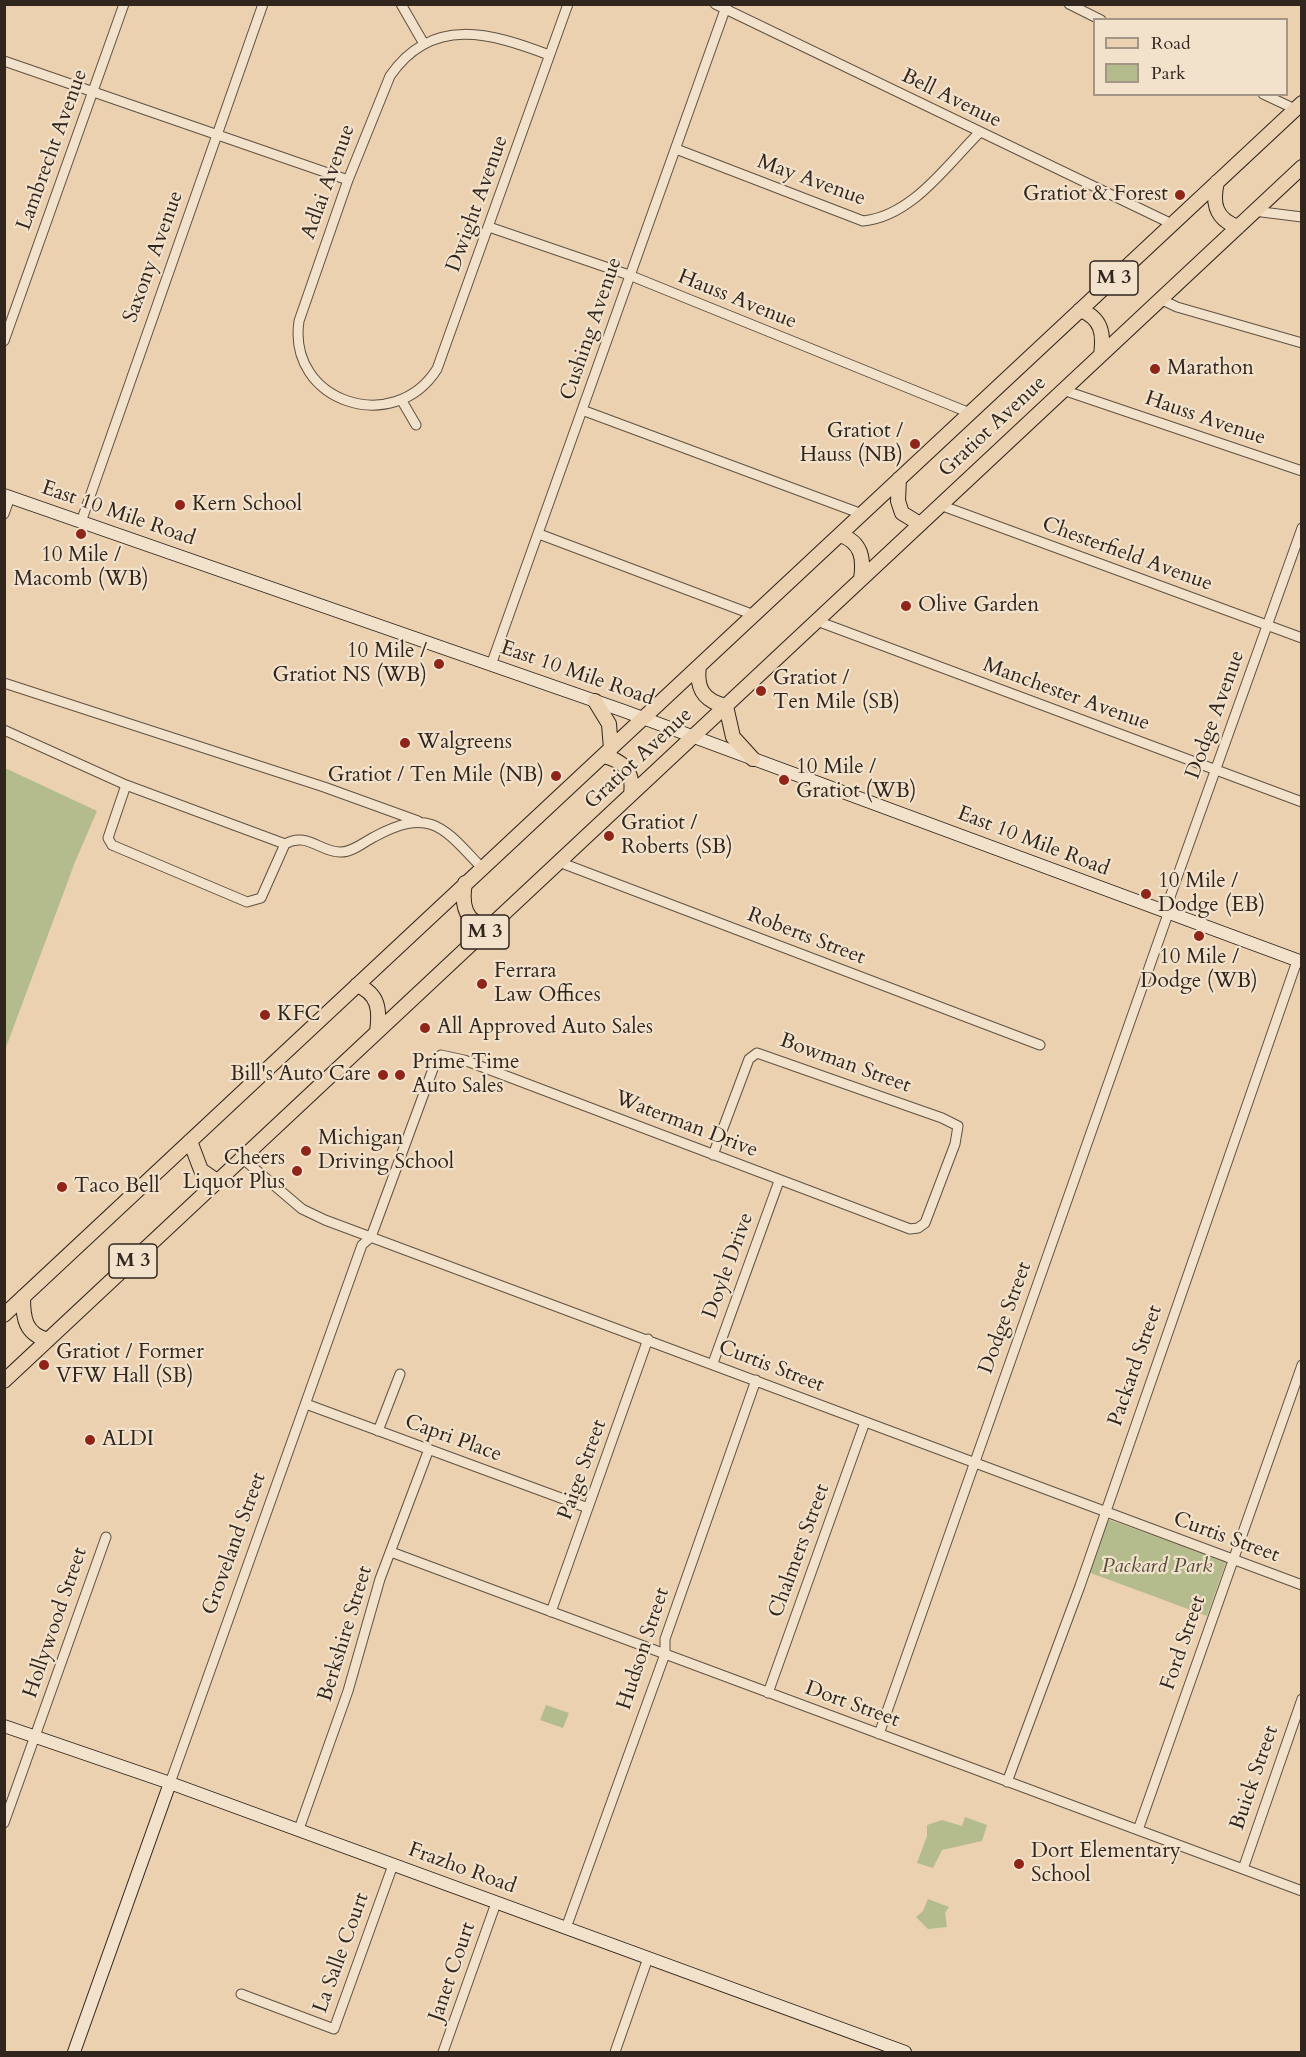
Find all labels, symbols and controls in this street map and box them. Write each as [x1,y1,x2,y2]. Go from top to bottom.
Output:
legend [1093,18,1288,96]
text: Road [1151,31,1191,56]
text: Park [1151,61,1186,86]
street label: Bell Avenue [897,64,1005,134]
street label: Lambrecht Avenue [12,66,94,234]
street label: Adlai Avenue [297,121,361,243]
street label: Dwight Avenue [442,132,514,276]
street label: May Avenue [753,150,869,212]
place label: Gratiot & Forest [1023,182,1168,208]
street label: Saxony Avenue [119,188,189,326]
marker: Gratiot & Forest [1173,188,1187,202]
street label: Cushing Avenue [556,254,628,404]
road number: M 3 [1090,261,1138,295]
street label: Hauss Avenue [674,265,800,335]
place label: Marathon [1167,356,1254,382]
marker: Marathon [1148,362,1162,376]
street label: Gratiot Avenue [934,371,1052,483]
street label: Hauss Avenue [1141,387,1269,451]
place label: Gratiot / Hauss (NB) [800,419,903,469]
marker: Gratiot / Hauss (NB) [908,437,922,451]
street label: East 10 Mile Road [38,476,198,552]
place label: Kern School [192,492,302,518]
marker: Kern School [173,498,187,512]
street label: Chesterfield Avenue [1038,512,1216,598]
marker: 10 Mile / Macomb (WB) [74,527,88,541]
place label: 10 Mile / Macomb (WB) [13,543,149,593]
place label: Olive Garden [918,593,1039,619]
marker: Olive Garden [899,599,913,613]
street label: East 10 Mile Road [497,636,657,712]
place label: 10 Mile / Gratiot NS (WB) [273,639,427,689]
street label: Dodge Avenue [1181,647,1251,783]
street label: Manchester Avenue [979,653,1153,737]
marker: 10 Mile / Gratiot NS (WB) [432,657,446,671]
place label: Gratiot / Ten Mile (SB) [773,666,900,716]
marker: Gratiot / Ten Mile (SB) [754,684,768,698]
street label: Gratiot Avenue [580,703,698,815]
place label: Walgreens [417,730,512,756]
marker: Walgreens [398,736,412,750]
place label: 10 Mile / Gratiot (WB) [796,755,916,805]
place label: Gratiot / Ten Mile (NB) [328,763,544,789]
marker: Gratiot / Ten Mile (NB) [549,769,563,783]
marker: 10 Mile / Gratiot (WB) [777,773,791,787]
street label: East 10 Mile Road [953,801,1113,883]
place label: Gratiot / Roberts (SB) [621,811,733,861]
marker: Gratiot / Roberts (SB) [602,829,616,843]
place label: 10 Mile / Dodge (EB) [1158,869,1265,919]
marker: 10 Mile / Dodge (EB) [1139,887,1153,901]
street label: Roberts Street [744,903,868,971]
road number: M 3 [461,915,509,949]
marker: 10 Mile / Dodge (WB) [1192,929,1206,943]
place label: 10 Mile / Dodge (WB) [1140,945,1258,995]
place label: Ferrara Law Offices [494,959,601,1009]
marker: Ferrara Law Offices [475,977,489,991]
place label: KFC [277,1002,321,1028]
marker: KFC [258,1008,272,1022]
place label: All Approved Auto Sales [437,1015,653,1041]
marker: All Approved Auto Sales [418,1021,432,1035]
street label: Bowman Street [776,1029,914,1099]
place label: Prime Time Auto Sales [412,1050,520,1100]
place label: Bill's Auto Care [230,1062,371,1088]
marker: Bill's Auto Care [376,1068,390,1082]
marker: Prime Time Auto Sales [393,1068,407,1082]
street label: Waterman Drive [611,1086,761,1164]
place label: Michigan Driving School [318,1126,454,1176]
marker: Michigan Driving School [299,1144,313,1158]
place label: Cheers Liquor Plus [183,1146,285,1196]
marker: Cheers Liquor Plus [290,1164,304,1178]
place label: Taco Bell [74,1174,160,1200]
marker: Taco Bell [55,1180,69,1194]
street label: Doyle Drive [698,1210,760,1322]
road number: M 3 [109,1244,157,1278]
street label: Dodge Street [974,1259,1038,1377]
street label: Packard Street [1104,1302,1168,1430]
street label: Curtis Street [715,1335,827,1399]
place label: Gratiot / Former VFW Hall (SB) [56,1340,204,1390]
marker: Gratiot / Former VFW Hall (SB) [37,1358,51,1372]
street label: Capri Place [401,1410,505,1468]
street label: Paige Street [553,1416,613,1524]
place label: ALDI [102,1427,154,1453]
marker: ALDI [83,1433,97,1447]
street label: Groveland Street [198,1469,272,1619]
street label: Chalmers Street [764,1481,836,1621]
street label: Curtis Street [1170,1507,1282,1569]
street label: Hollywood Street [18,1544,94,1702]
park label: Packard Park [1102,1554,1212,1580]
street label: Berkshire Street [313,1563,379,1705]
street label: Hudson Street [612,1585,676,1713]
street label: Ford Street [1156,1592,1212,1694]
street label: Dort Street [801,1676,903,1734]
street label: Buick Street [1225,1723,1285,1833]
street label: Frazho Road [405,1838,519,1900]
place label: Dort Elementary School [1031,1839,1181,1889]
marker: Dort Elementary School [1012,1857,1026,1871]
street label: La Salle Court [309,1889,375,2017]
street label: Janet Court [424,1919,482,2025]

